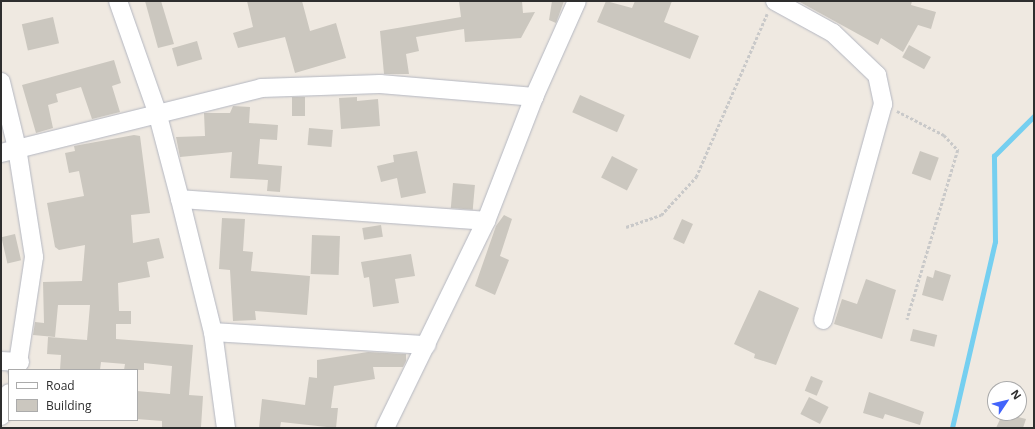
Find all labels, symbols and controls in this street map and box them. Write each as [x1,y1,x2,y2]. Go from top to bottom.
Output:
legend [8,369,138,421]
text: Road [46,377,75,394]
north arrow [987,381,1027,421]
text: N [1008,386,1025,402]
text: Building [46,397,91,414]

